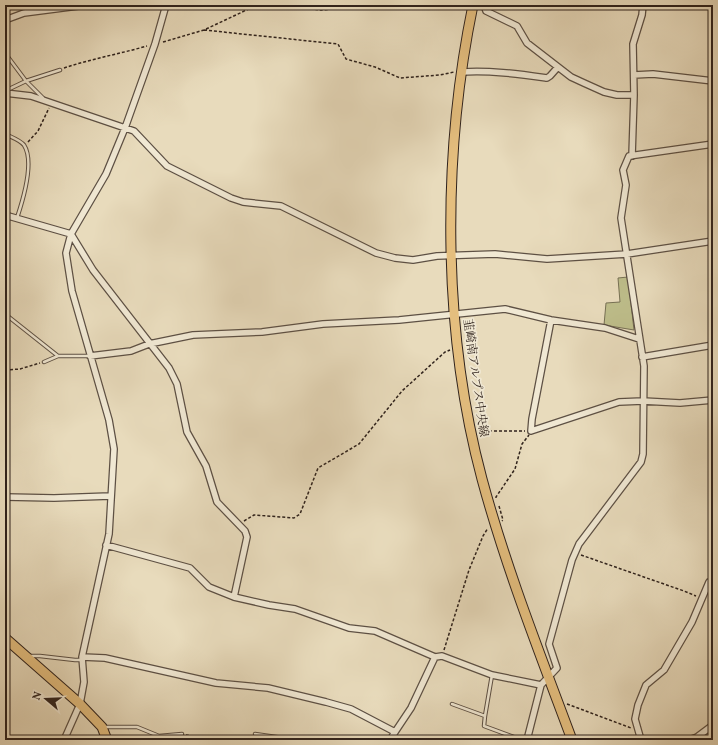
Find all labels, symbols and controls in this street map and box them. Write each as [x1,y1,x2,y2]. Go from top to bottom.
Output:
street label: 韮崎南アルプス中央線 [459,318,491,438]
north arrow [26,679,66,719]
text: N [30,690,46,702]

